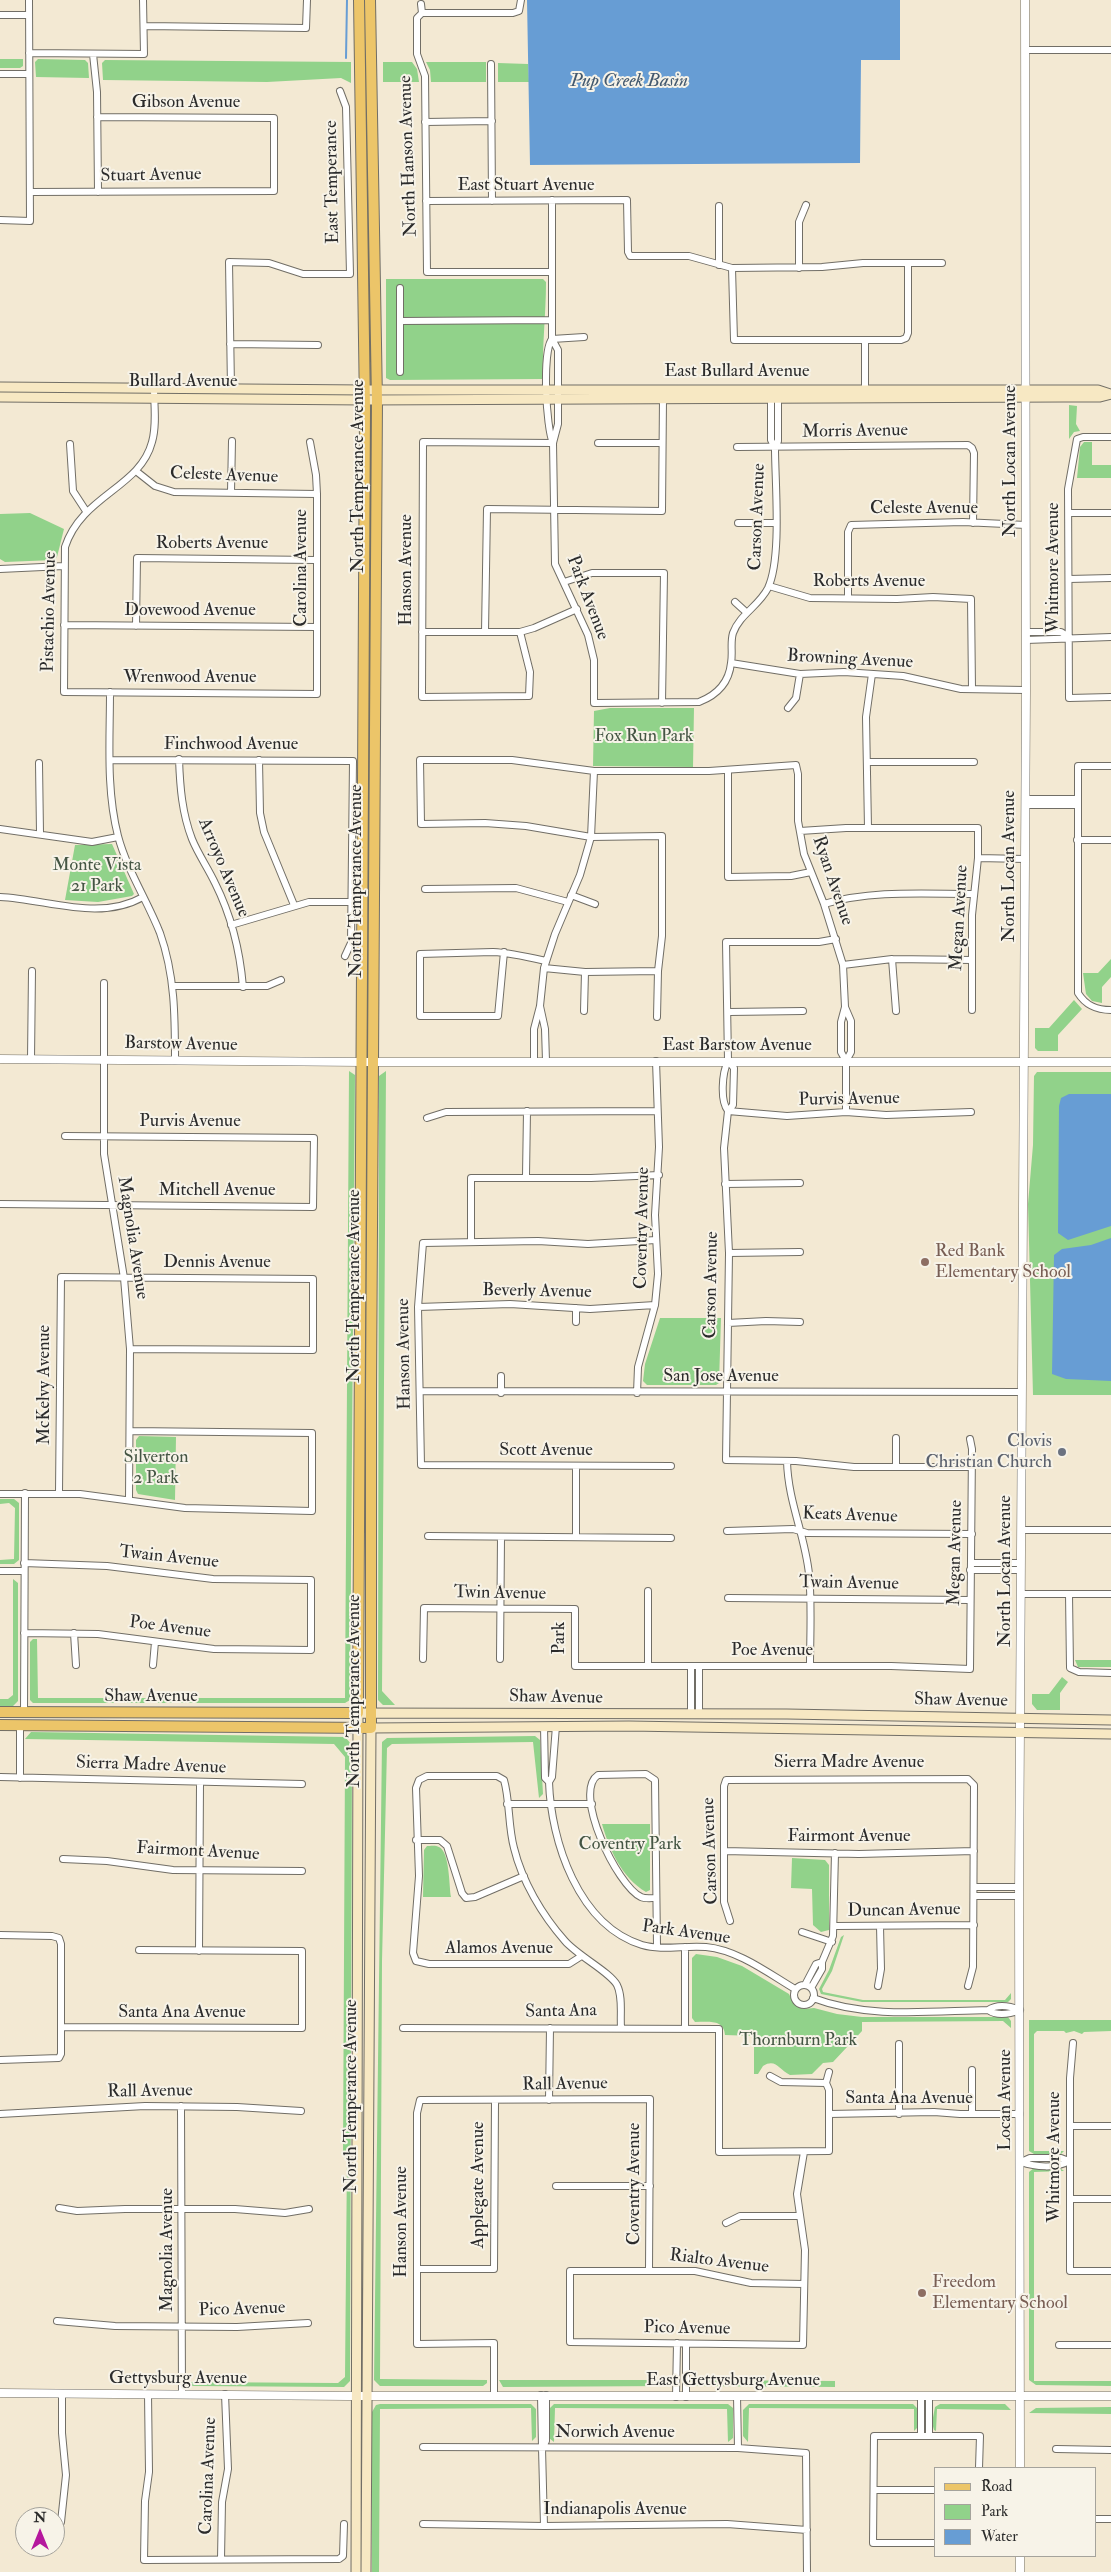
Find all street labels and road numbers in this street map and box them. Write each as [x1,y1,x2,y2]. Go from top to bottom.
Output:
street label: North Hanson Avenue [395,75,423,237]
street label: Gibson Avenue [132,92,240,114]
street label: East Temperance [321,120,345,244]
street label: Stuart Avenue [100,164,202,188]
street label: East Stuart Avenue [457,175,595,197]
street label: East Bullard Avenue [664,361,810,383]
street label: Bullard Avenue [128,371,238,393]
street label: North Temperance Avenue [348,379,370,573]
street label: North Locan Avenue [1000,385,1022,537]
street label: Morris Avenue [802,420,908,444]
street label: Celeste Avenue [170,463,278,489]
street label: Carson Avenue [745,463,771,571]
street label: Celeste Avenue [870,498,978,520]
street label: Whitmore Avenue [1043,502,1065,634]
street label: Carolina Avenue [291,509,313,627]
street label: Hanson Avenue [396,514,418,626]
street label: Roberts Avenue [156,533,268,555]
street label: Pistachio Avenue [38,552,62,672]
street label: Park Avenue [561,553,613,643]
street label: Roberts Avenue [813,571,925,593]
street label: Dovewood Avenue [124,600,256,622]
street label: Browning Avenue [786,646,914,674]
street label: Wrenwood Avenue [123,667,257,689]
street label: Finchwood Avenue [164,734,298,756]
street label: North Temperance Avenue [346,784,368,978]
street label: North Locan Avenue [999,790,1021,942]
street label: Arroyo Avenue [192,815,254,921]
street label: Ryan Avenue [807,834,857,928]
street label: Megan Avenue [946,864,974,972]
street label: Barstow Avenue [124,1033,238,1057]
street label: East Barstow Avenue [662,1035,812,1057]
street label: Purvis Avenue [798,1088,900,1112]
street label: Purvis Avenue [139,1111,241,1133]
street label: Coventry Avenue [631,1167,655,1289]
street label: Magnolia Avenue [112,1175,152,1301]
street label: Mitchell Avenue [158,1180,276,1202]
street label: North Temperance Avenue [344,1189,366,1383]
street label: Carson Avenue [700,1231,724,1339]
street label: Dennis Avenue [163,1252,271,1274]
street label: Beverly Avenue [482,1280,592,1304]
street label: Hanson Avenue [393,1298,417,1410]
street label: McKelvy Avenue [34,1325,56,1445]
street label: San Jose Avenue [663,1366,779,1388]
street label: Scott Avenue [499,1440,593,1462]
street label: North Locan Avenue [995,1495,1017,1647]
street label: Megan Avenue [944,1500,968,1606]
street label: Keats Avenue [802,1504,898,1528]
street label: Twain Avenue [118,1542,220,1574]
street label: Twain Avenue [799,1572,899,1596]
street label: Twin Avenue [454,1582,546,1606]
street label: North Temperance Avenue [344,1594,366,1788]
street label: Poe Avenue [128,1612,212,1644]
street label: Park [549,1622,571,1654]
street label: Poe Avenue [731,1640,813,1662]
street label: Shaw Avenue [104,1686,198,1708]
street label: Shaw Avenue [509,1686,603,1710]
street label: Shaw Avenue [914,1689,1008,1713]
street label: Sierra Madre Avenue [774,1752,924,1774]
street label: Sierra Madre Avenue [75,1753,227,1779]
street label: Carson Avenue [698,1797,724,1905]
street label: Fairmont Avenue [787,1826,911,1848]
street label: Fairmont Avenue [136,1838,260,1866]
street label: Duncan Avenue [847,1899,961,1923]
street label: Park Avenue [641,1916,731,1950]
street label: Alamos Avenue [445,1938,553,1960]
street label: North Temperance Avenue [341,1999,363,2193]
street label: Santa Ana [525,2001,597,2023]
street label: Santa Ana Avenue [118,2002,246,2024]
street label: Locan Avenue [995,2049,1017,2151]
street label: Rall Avenue [522,2073,608,2097]
street label: Rall Avenue [107,2080,193,2104]
street label: Santa Ana Avenue [845,2088,973,2110]
street label: Whitmore Avenue [1044,2091,1066,2223]
street label: Applegate Avenue [468,2121,490,2249]
street label: Coventry Avenue [624,2123,646,2245]
street label: Hanson Avenue [391,2166,413,2278]
street label: Magnolia Avenue [157,2188,179,2312]
street label: Rialto Avenue [668,2245,770,2279]
street label: Pico Avenue [198,2298,286,2322]
street label: Pico Avenue [643,2317,731,2341]
street label: Gettysburg Avenue [109,2368,247,2390]
street label: East Gettysburg Avenue [646,2370,820,2392]
street label: Carolina Avenue [196,2417,222,2535]
street label: Norwich Avenue [555,2422,675,2444]
street label: Indianapolis Avenue [543,2499,687,2521]

